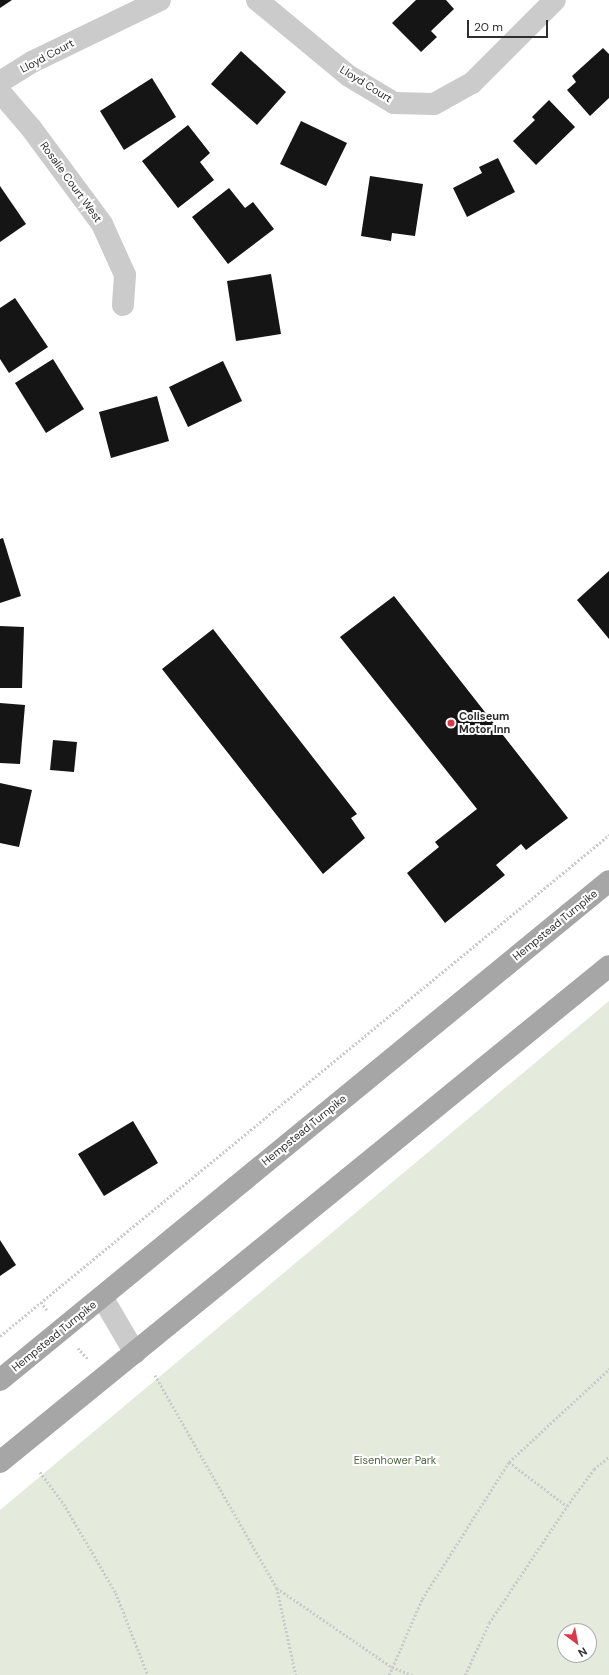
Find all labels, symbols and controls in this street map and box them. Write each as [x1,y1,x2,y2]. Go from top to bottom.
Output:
scale bar [469,12,550,38]
text: 20 m [474,19,503,35]
street label: Lloyd Court [18,36,76,76]
street label: Lloyd Court [338,63,394,105]
street label: Rosalie Court West [37,139,105,225]
place label: Coliseum Motor Inn [459,710,510,736]
marker: Coliseum Motor Inn [446,718,456,728]
street label: Hempstead Turnpike [510,887,600,963]
street label: Hempstead Turnpike [259,1092,349,1168]
street label: Hempstead Turnpike [9,1298,99,1374]
park label: Eisenhower Park [354,1453,436,1467]
north arrow [557,1623,597,1663]
text: N [576,1644,590,1660]

